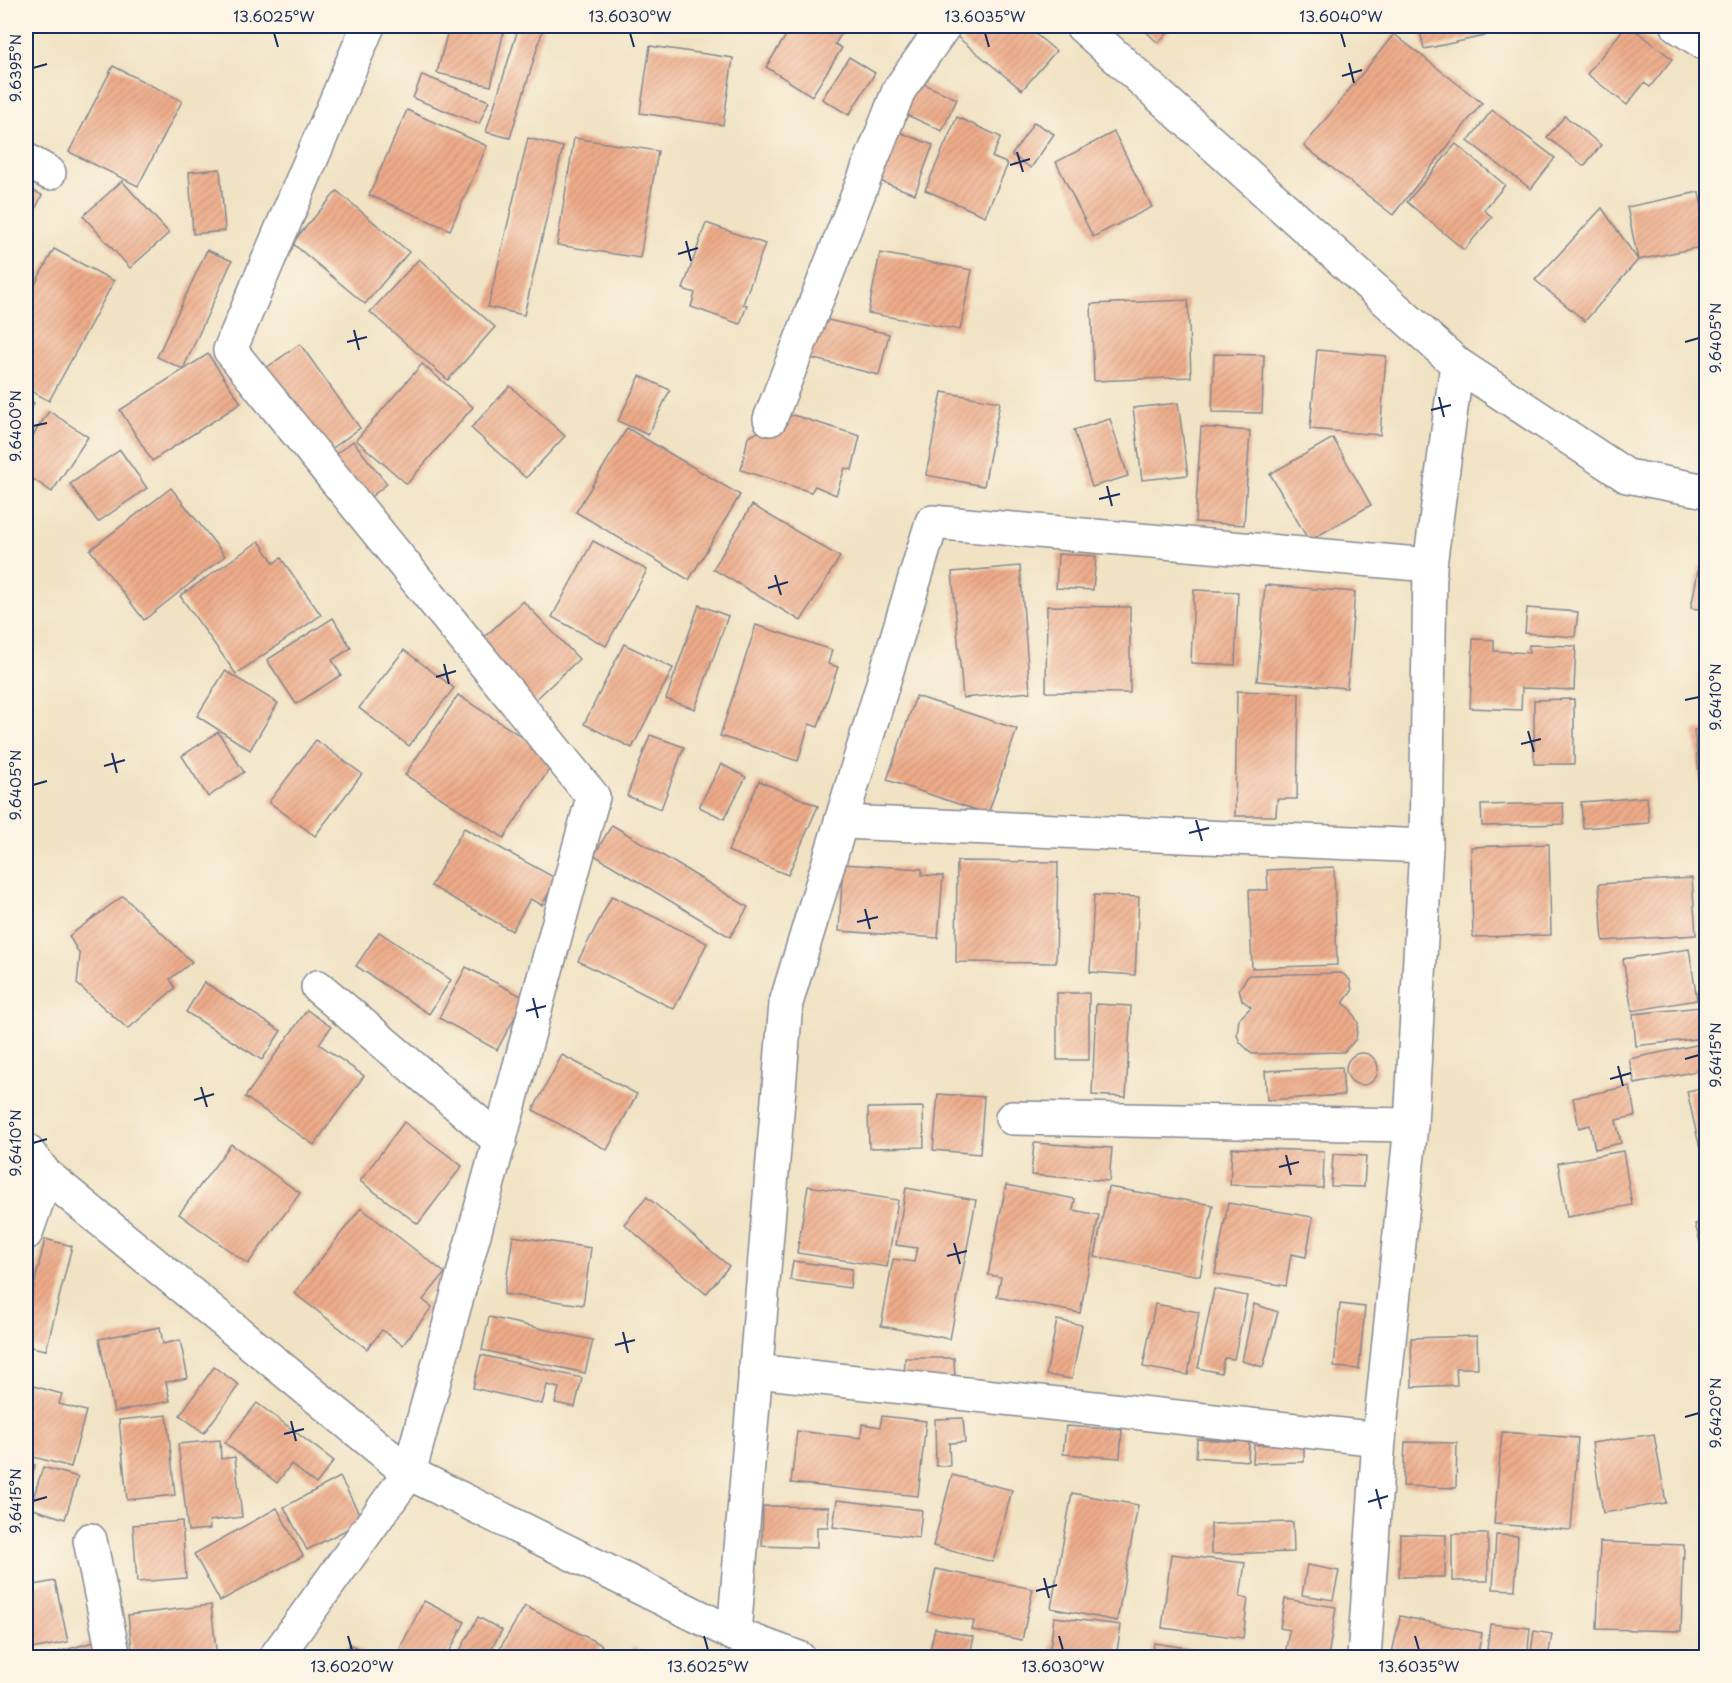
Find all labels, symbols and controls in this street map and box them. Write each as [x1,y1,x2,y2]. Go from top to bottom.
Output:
text: 13.6025°W [233,4,315,27]
text: 13.6030°W [589,4,672,27]
text: 13.6035°W [945,4,1026,27]
text: 13.6040°W [1299,4,1383,27]
text: 9.6395°N [3,34,26,102]
text: 9.6405°N [1703,303,1726,373]
text: 9.6400°N [3,390,26,462]
text: 9.6410°N [1703,663,1726,731]
text: 9.6405°N [3,750,26,820]
text: 9.6415°N [1703,1022,1726,1088]
text: 9.6410°N [3,1109,26,1177]
text: 9.6420°N [1703,1378,1726,1448]
text: 9.6415°N [3,1468,26,1534]
text: 13.6020°W [310,1654,394,1677]
text: 13.6025°W [667,1654,749,1677]
text: 13.6030°W [1022,1654,1105,1677]
text: 13.6035°W [1379,1654,1460,1677]

